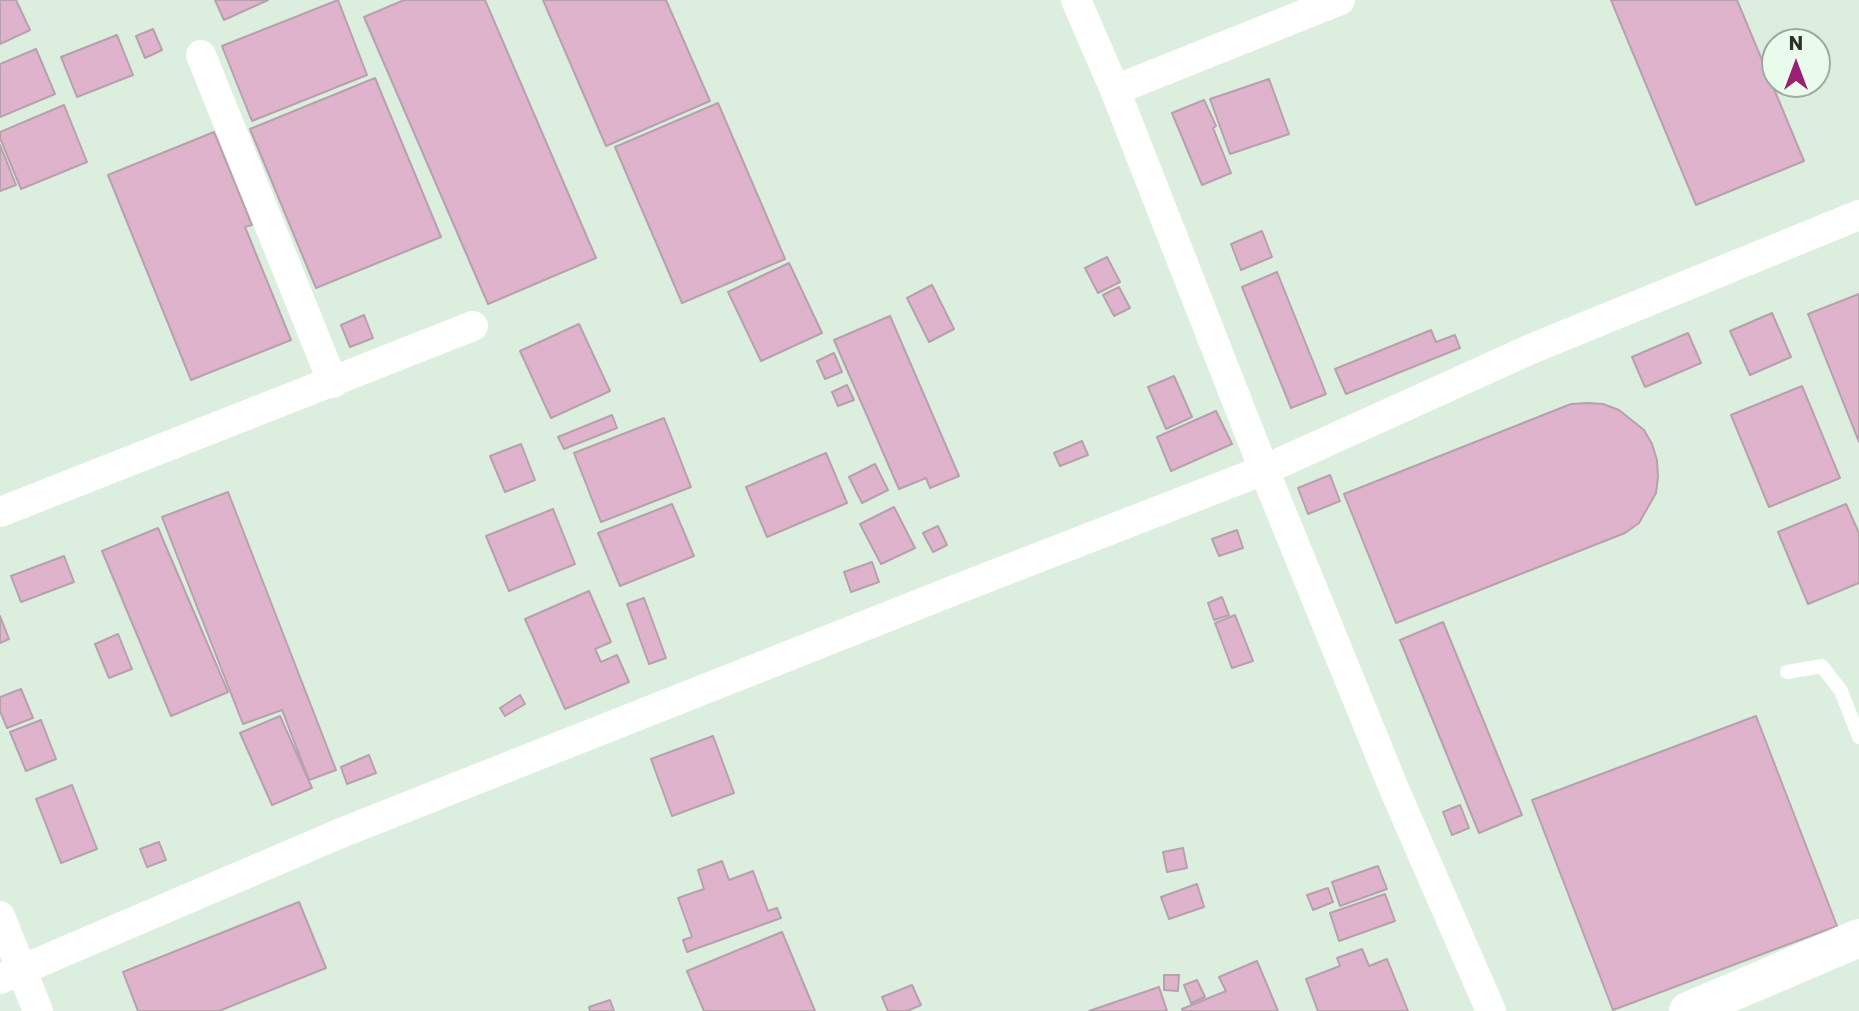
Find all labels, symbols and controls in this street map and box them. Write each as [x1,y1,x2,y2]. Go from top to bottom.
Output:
north arrow [1761,28,1831,98]
text: N [1789,30,1803,57]

